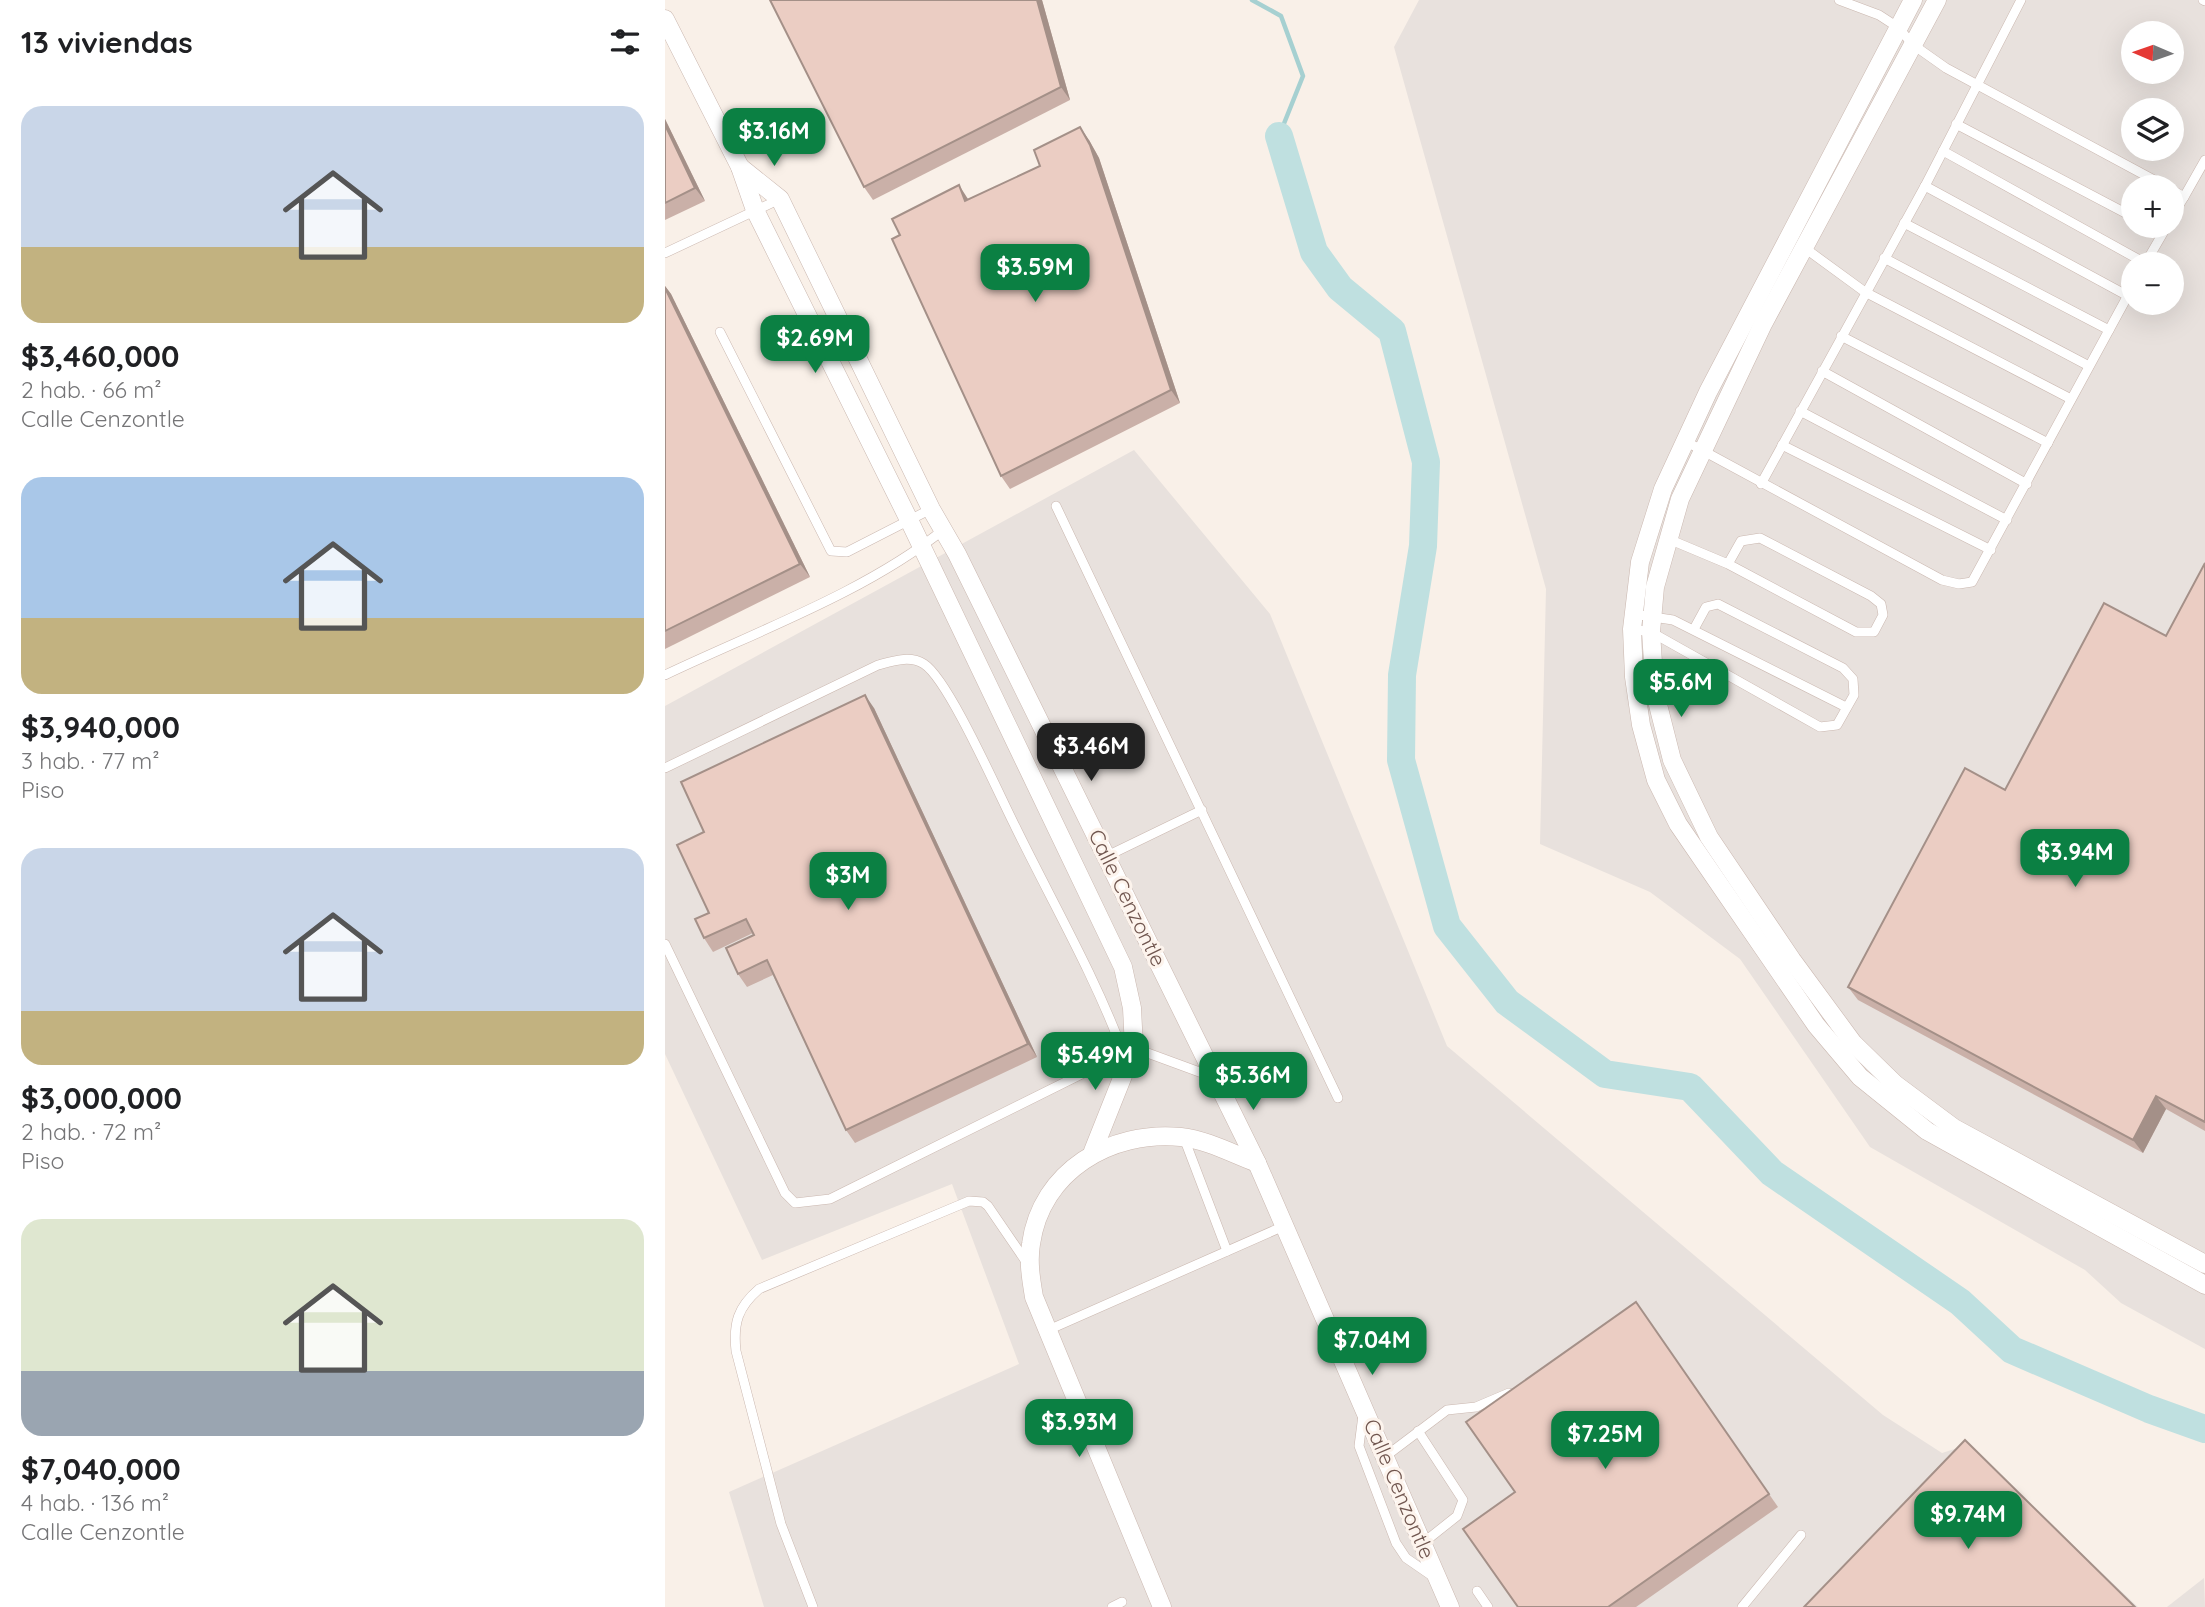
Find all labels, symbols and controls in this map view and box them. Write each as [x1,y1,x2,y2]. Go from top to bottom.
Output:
north arrow [2121,21,2184,84]
map controls [2121,21,2184,315]
text: 13 viviendas [21,23,193,61]
icon: filters [606,23,644,61]
button: layers [2121,98,2184,161]
pin: $3.16M [717,108,831,168]
text: $3.16M [738,116,810,145]
icon: home [270,152,396,278]
button: + [2121,175,2184,238]
pin: $3.59M [978,244,1092,304]
text: $3.59M [997,252,1073,281]
button: − [2121,252,2184,315]
pin: $2.69M [758,316,872,375]
text: $2.69M [776,323,854,352]
text: $3,460,000 [21,337,179,375]
text: 2 hab. · 66 m² [21,375,161,404]
text: Calle Cenzontle [21,404,185,433]
icon: home [270,523,396,649]
pin: $5.6M [1632,660,1730,719]
text: $5.6M [1649,667,1713,696]
text: $3,940,000 [21,708,180,746]
pin: $3.46M [1034,724,1148,783]
text: $3.46M [1053,731,1129,760]
text: 3 hab. · 77 m² [21,746,160,775]
text: Piso [21,775,64,804]
street label: Calle Cenzontle [1083,825,1172,970]
pin: $3.94M [2018,830,2132,889]
text: $3.94M [2036,837,2114,866]
pin: $3M [814,852,882,912]
text: $3M [826,860,870,889]
icon: home [270,894,396,1020]
pin: $5.49M [1038,1032,1152,1092]
text: $5.49M [1057,1040,1133,1069]
pin: $5.36M [1196,1052,1310,1112]
text: $5.36M [1215,1060,1291,1089]
text: $3,000,000 [21,1079,182,1117]
text: 2 hab. · 72 m² [21,1117,161,1146]
text: Piso [21,1146,64,1175]
icon: home [270,1265,396,1391]
pin: $7.04M [1315,1318,1429,1377]
text: $7.04M [1334,1325,1410,1354]
pin: $3.93M [1022,1400,1136,1459]
text: $3.93M [1041,1407,1117,1436]
pin: $7.25M [1548,1412,1662,1471]
street label: Calle Cenzontle [1359,1415,1441,1562]
text: $7.25M [1567,1419,1643,1448]
text: $7,040,000 [21,1450,181,1488]
text: 4 hab. · 136 m² [21,1488,169,1517]
pin: $9.74M [1911,1492,2025,1551]
text: $9.74M [1930,1499,2006,1528]
text: Calle Cenzontle [21,1517,185,1546]

